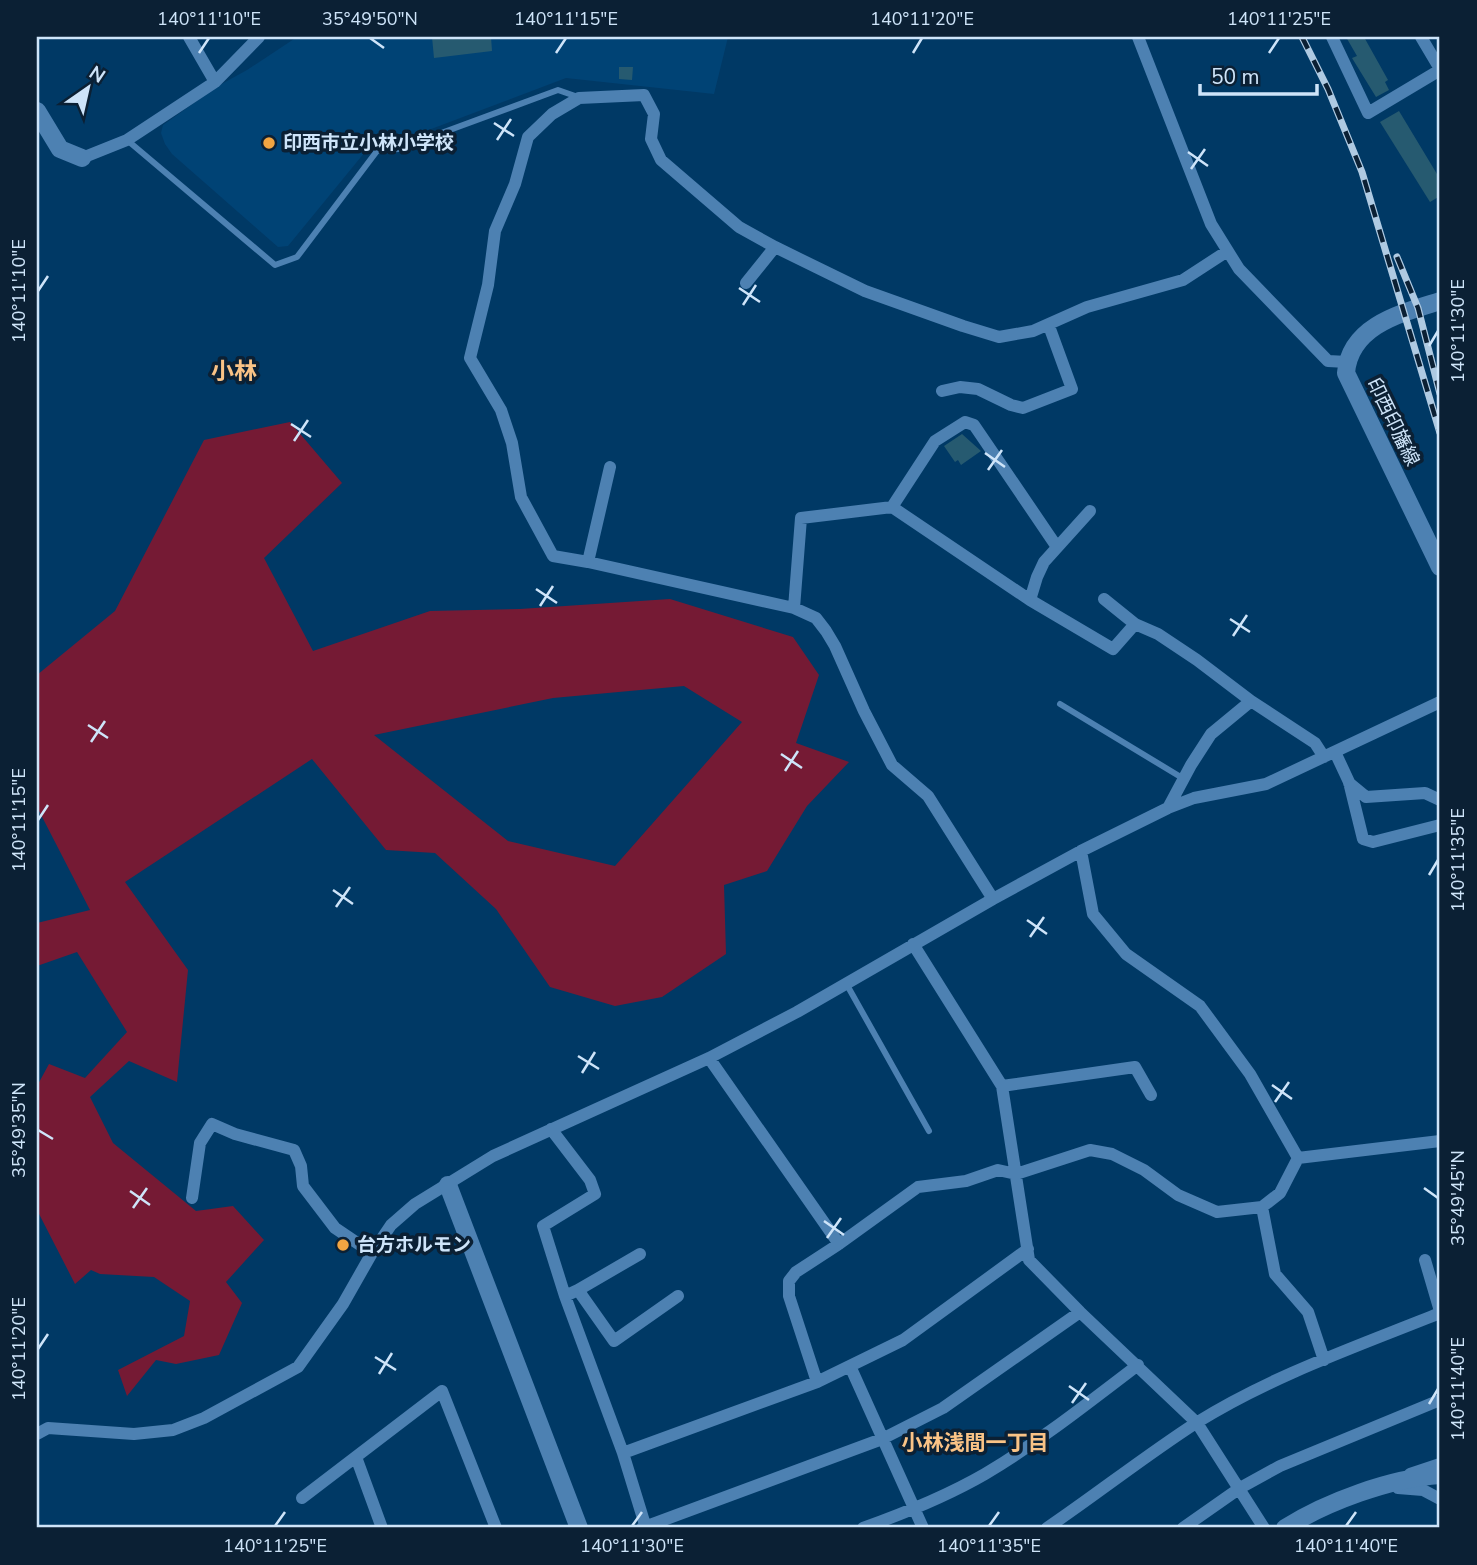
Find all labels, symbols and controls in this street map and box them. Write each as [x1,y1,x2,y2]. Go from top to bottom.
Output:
text: 140°11'10"E [157,7,261,31]
text: 35°49'50"N [322,7,418,31]
text: 140°11'15"E [514,7,618,31]
text: 140°11'20"E [870,7,974,31]
text: 140°11'25"E [1227,7,1331,31]
north arrow [52,52,122,122]
scale bar [1200,52,1318,96]
text: N [84,60,110,89]
text: 50 m [1211,63,1260,91]
place label: 印西市立小林小学校 [283,130,454,156]
marker: 印西市立小林小学校 [261,135,277,151]
text: 140°11'10"E [7,239,31,343]
text: 140°11'30"E [1446,279,1470,383]
district label: 小林 [211,356,257,387]
street label: 印西印旛線 [1360,374,1426,470]
text: 140°11'15"E [7,768,31,872]
text: 140°11'35"E [1446,808,1470,912]
text: 35°49'35"N [7,1082,31,1178]
text: 35°49'45"N [1446,1150,1470,1246]
place label: 台方ホルモン [357,1232,471,1258]
marker: 台方ホルモン [335,1237,351,1253]
text: 140°11'20"E [7,1297,31,1401]
text: 140°11'40"E [1446,1337,1470,1441]
district label: 小林浅間一丁目 [902,1429,1049,1457]
text: 140°11'25"E [223,1534,327,1558]
text: 140°11'30"E [580,1534,684,1558]
text: 140°11'35"E [937,1534,1041,1558]
text: 140°11'40"E [1294,1534,1398,1558]

